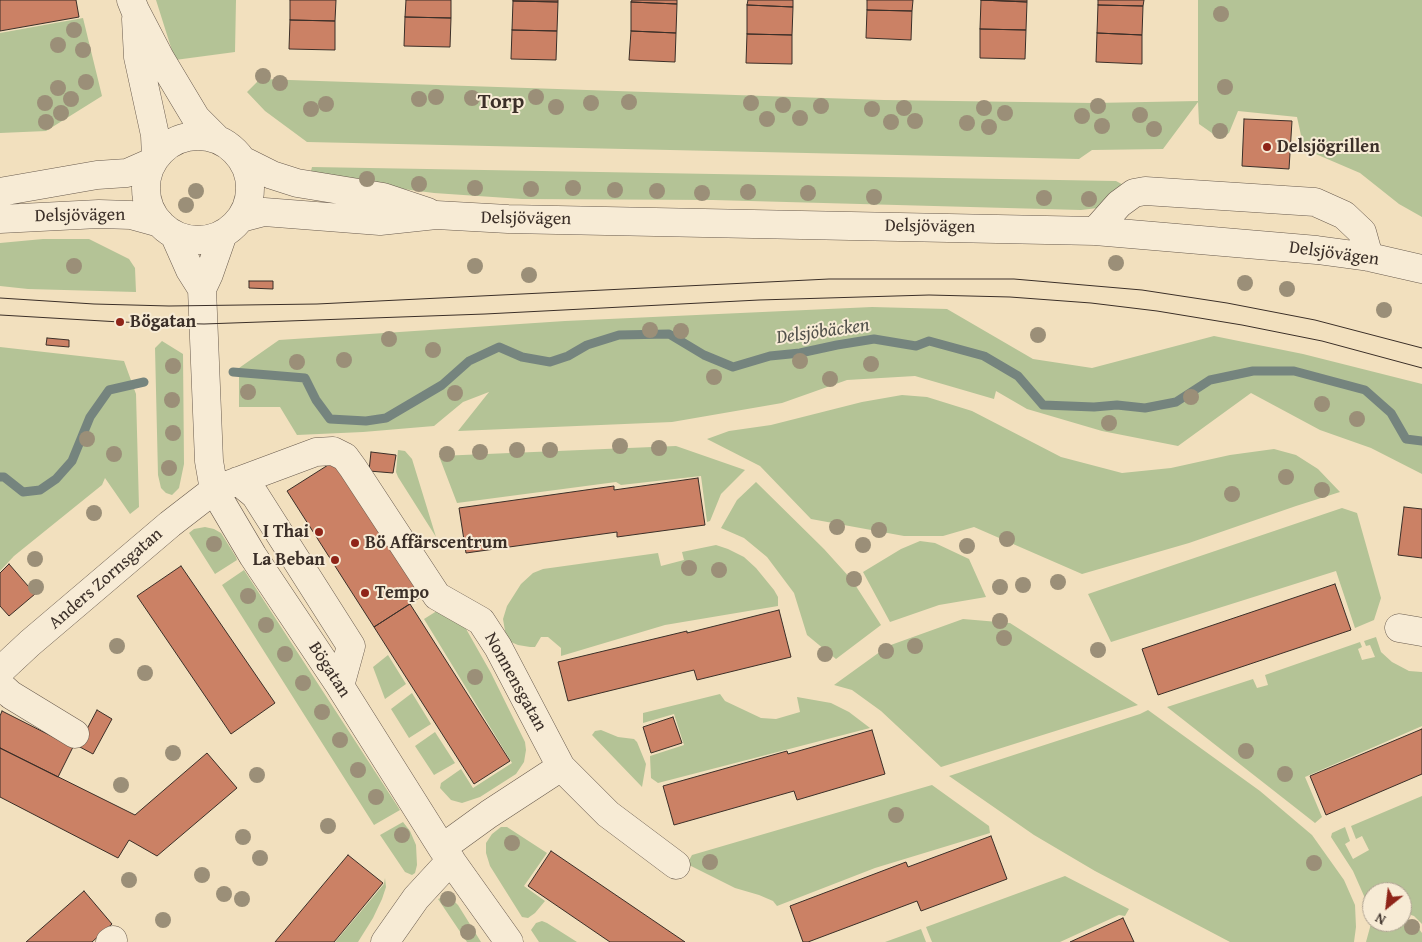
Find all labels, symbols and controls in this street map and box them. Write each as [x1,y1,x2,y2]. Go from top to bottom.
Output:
district label: Torp [478,89,524,115]
place label: Delsjögrillen [1277,136,1380,158]
marker: Delsjögrillen [1261,141,1273,153]
street label: Delsjövägen [35,204,125,228]
street label: Delsjövägen [481,207,571,231]
street label: Delsjövägen [885,215,975,239]
street label: Delsjövägen [1288,237,1380,271]
place label: Bögatan [130,311,196,333]
water label: Delsjöbäcken [775,314,871,350]
marker: Bögatan [114,316,126,328]
place label: I Thai [263,521,309,543]
street label: Anders Zornsgatan [45,524,167,634]
marker: I Thai [313,526,325,538]
place label: Bö Affärscentrum [365,532,508,554]
marker: Bö Affärscentrum [349,537,361,549]
place label: La Beban [253,549,325,571]
marker: La Beban [329,554,341,566]
place label: Tempo [375,582,429,604]
marker: Tempo [359,587,371,599]
street label: Nonnensgatan [479,629,551,735]
street label: Bögatan [303,638,355,702]
north arrow [1362,882,1412,932]
text: N [1371,908,1389,930]

